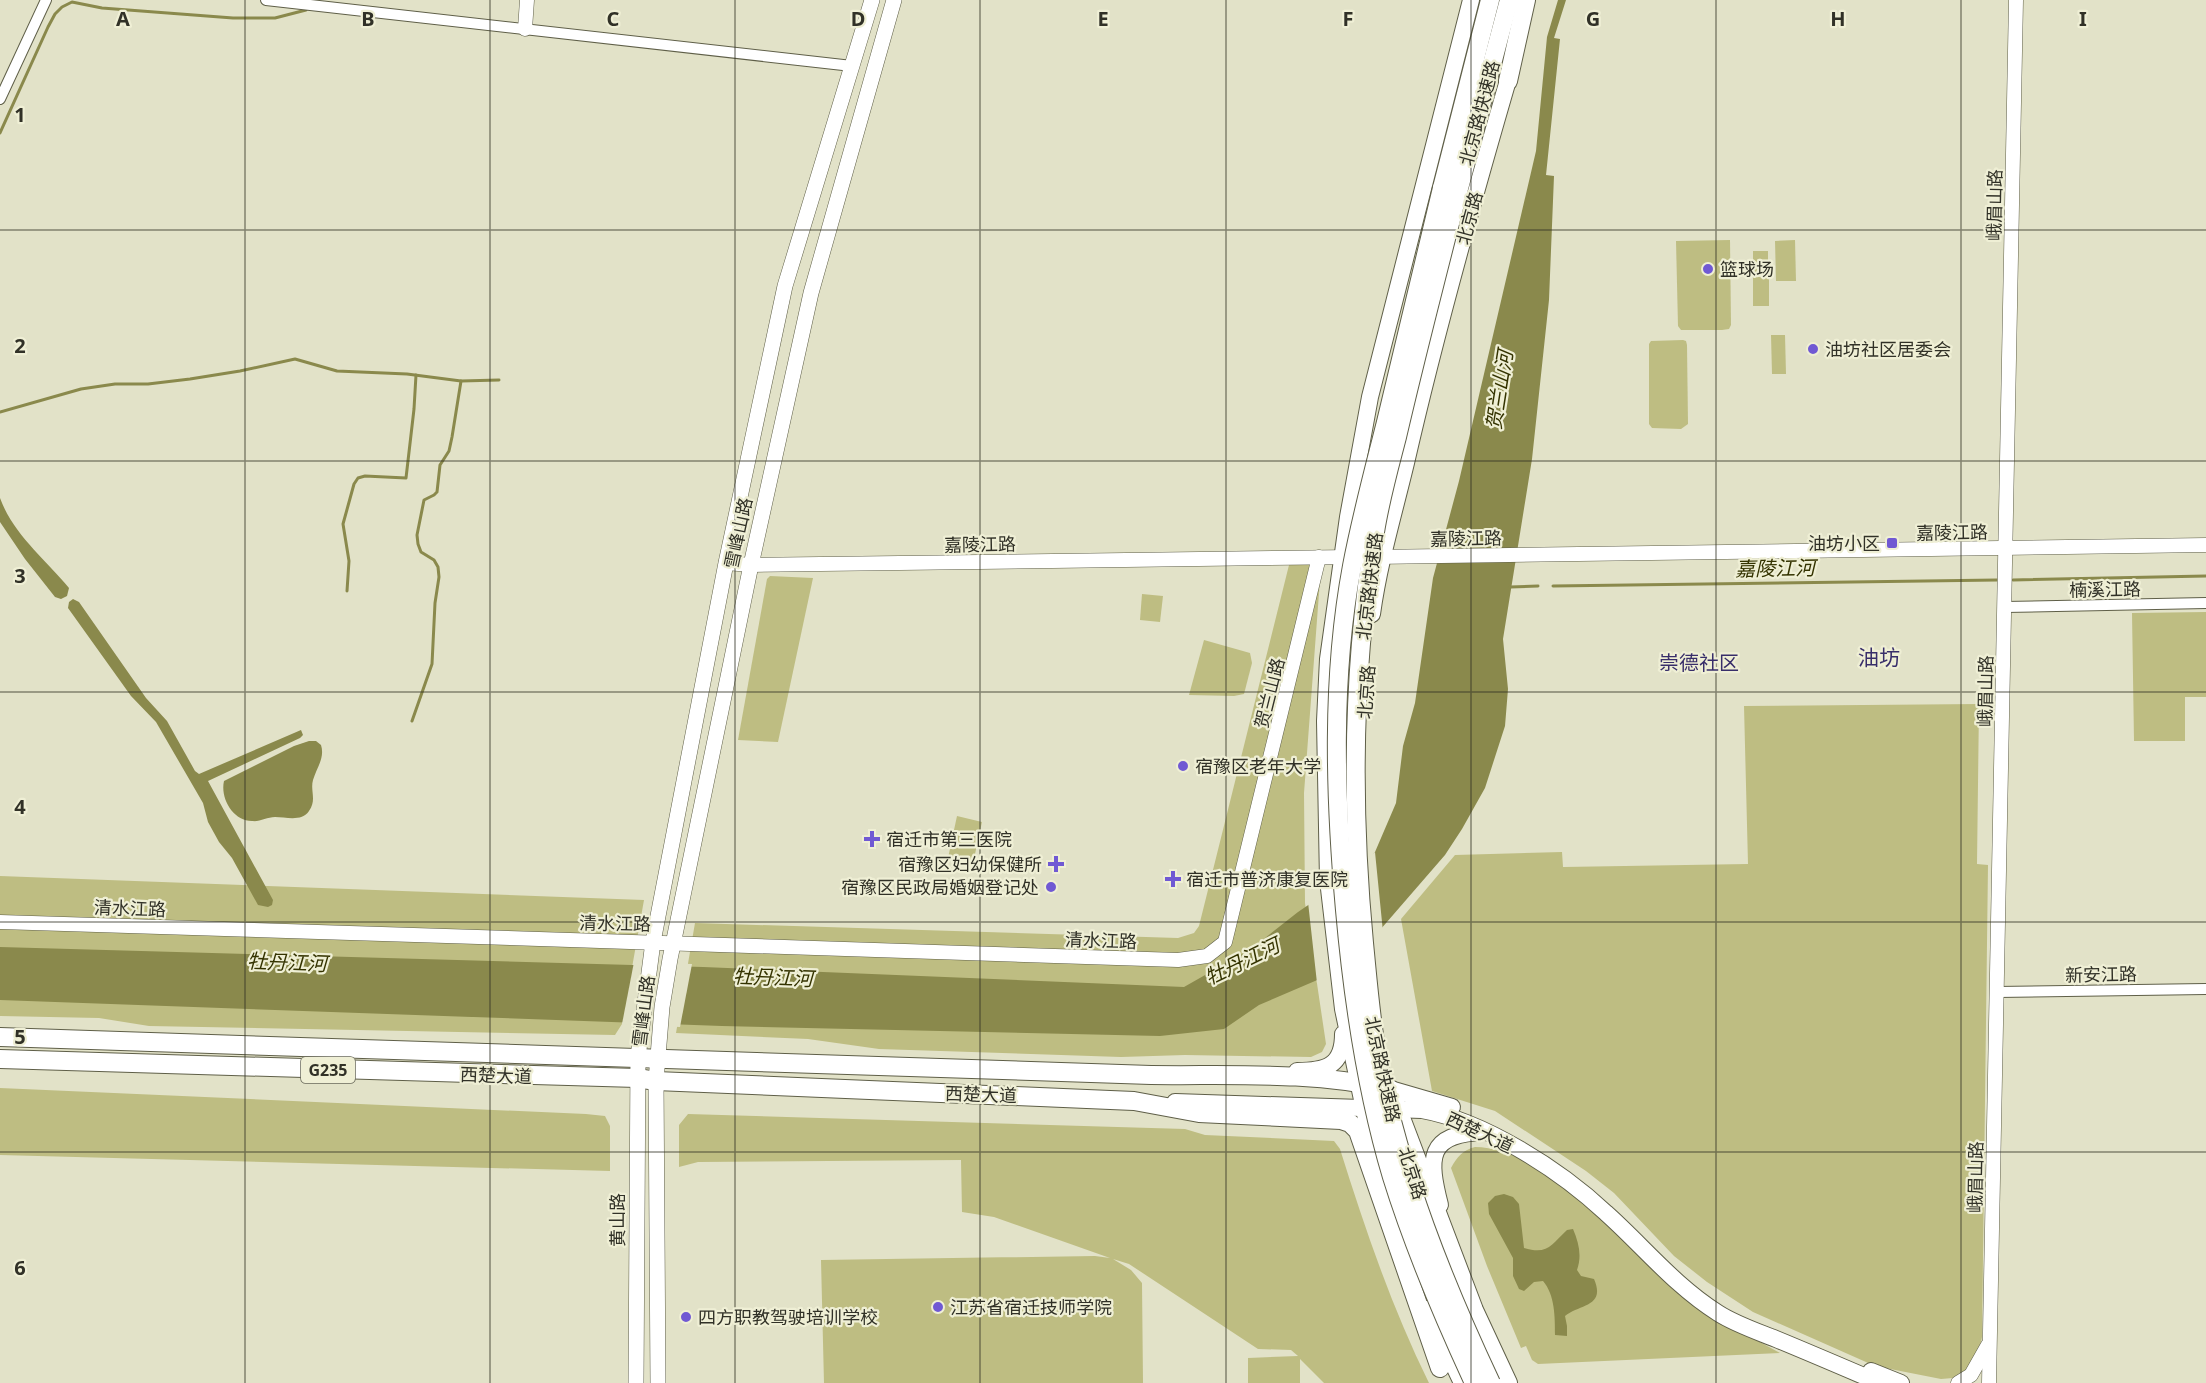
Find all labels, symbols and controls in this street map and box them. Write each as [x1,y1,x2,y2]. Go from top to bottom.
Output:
text: A [116,5,130,32]
text: B [361,5,375,32]
text: C [607,5,620,32]
text: D [851,5,865,32]
text: E [1097,5,1109,32]
text: F [1343,5,1353,32]
text: G [1586,5,1600,32]
text: H [1830,5,1846,32]
text: I [2079,5,2087,32]
street label: 北京路快速路 [1453,58,1505,168]
text: 1 [14,101,26,128]
street label: 峨眉山路 [1981,169,2007,241]
street label: 北京路 [1450,189,1488,247]
place label: 篮球场 [1720,257,1774,281]
marker: 篮球场 [1701,262,1715,276]
text: 2 [14,332,26,359]
place label: 油坊社区居委会 [1825,337,1951,361]
marker: 油坊社区居委会 [1806,342,1820,356]
water label: 贺兰山河 [1479,344,1519,432]
street label: 雪峰山路 [719,495,757,571]
street label: 嘉陵江路 [1916,519,1988,545]
street label: 嘉陵江路 [1430,525,1502,551]
street label: 嘉陵江路 [944,531,1016,557]
street label: 北京路快速路 [1351,531,1387,641]
place label: 油坊小区 [1808,531,1880,555]
marker: 油坊小区 [1885,536,1899,550]
water label: 嘉陵江河 [1735,554,1819,582]
text: 3 [14,562,26,589]
street label: 楠溪江路 [2069,576,2141,602]
district label: 油坊 [1858,643,1900,671]
district label: 崇德社区 [1659,649,1739,676]
street label: 贺兰山路 [1249,655,1289,731]
street label: 峨眉山路 [1972,655,1998,727]
street label: 北京路 [1352,664,1380,720]
place label: 宿豫区老年大学 [1195,754,1321,778]
marker: 宿豫区老年大学 [1176,759,1190,773]
text: 4 [14,793,26,820]
place label: 宿迁市第三医院 [886,827,1012,851]
marker: 宿迁市第三医院 [863,830,881,848]
place label: 宿豫区妇幼保健所 [898,852,1042,876]
marker: 宿豫区妇幼保健所 [1047,855,1065,873]
place label: 宿迁市普济康复医院 [1186,867,1348,891]
marker: 宿迁市普济康复医院 [1164,870,1182,888]
place label: 宿豫区民政局婚姻登记处 [841,875,1039,899]
marker: 宿豫区民政局婚姻登记处 [1044,880,1058,894]
street label: 清水江路 [94,895,166,921]
street label: 清水江路 [579,910,651,936]
street label: 清水江路 [1065,927,1137,953]
water label: 牡丹江河 [1200,930,1287,991]
water label: 牡丹江河 [247,947,331,977]
street label: 新安江路 [2065,961,2137,987]
water label: 牡丹江河 [733,962,817,992]
street label: 雪峰山路 [627,974,659,1048]
street label: 北京路快速路 [1360,1014,1406,1124]
text: 5 [14,1023,26,1050]
road number: G235 [301,1057,355,1083]
street label: 西楚大道 [460,1062,532,1088]
street label: 西楚大道 [945,1081,1017,1107]
street label: 西楚大道 [1442,1106,1518,1158]
street label: 峨眉山路 [1962,1141,1988,1213]
street label: 北京路 [1393,1144,1433,1202]
street label: 黄山路 [605,1193,629,1247]
text: 6 [14,1254,26,1281]
place label: 江苏省宿迁技师学院 [950,1295,1112,1319]
marker: 江苏省宿迁技师学院 [931,1300,945,1314]
place label: 四方职教驾驶培训学校 [698,1305,878,1329]
marker: 四方职教驾驶培训学校 [679,1310,693,1324]

